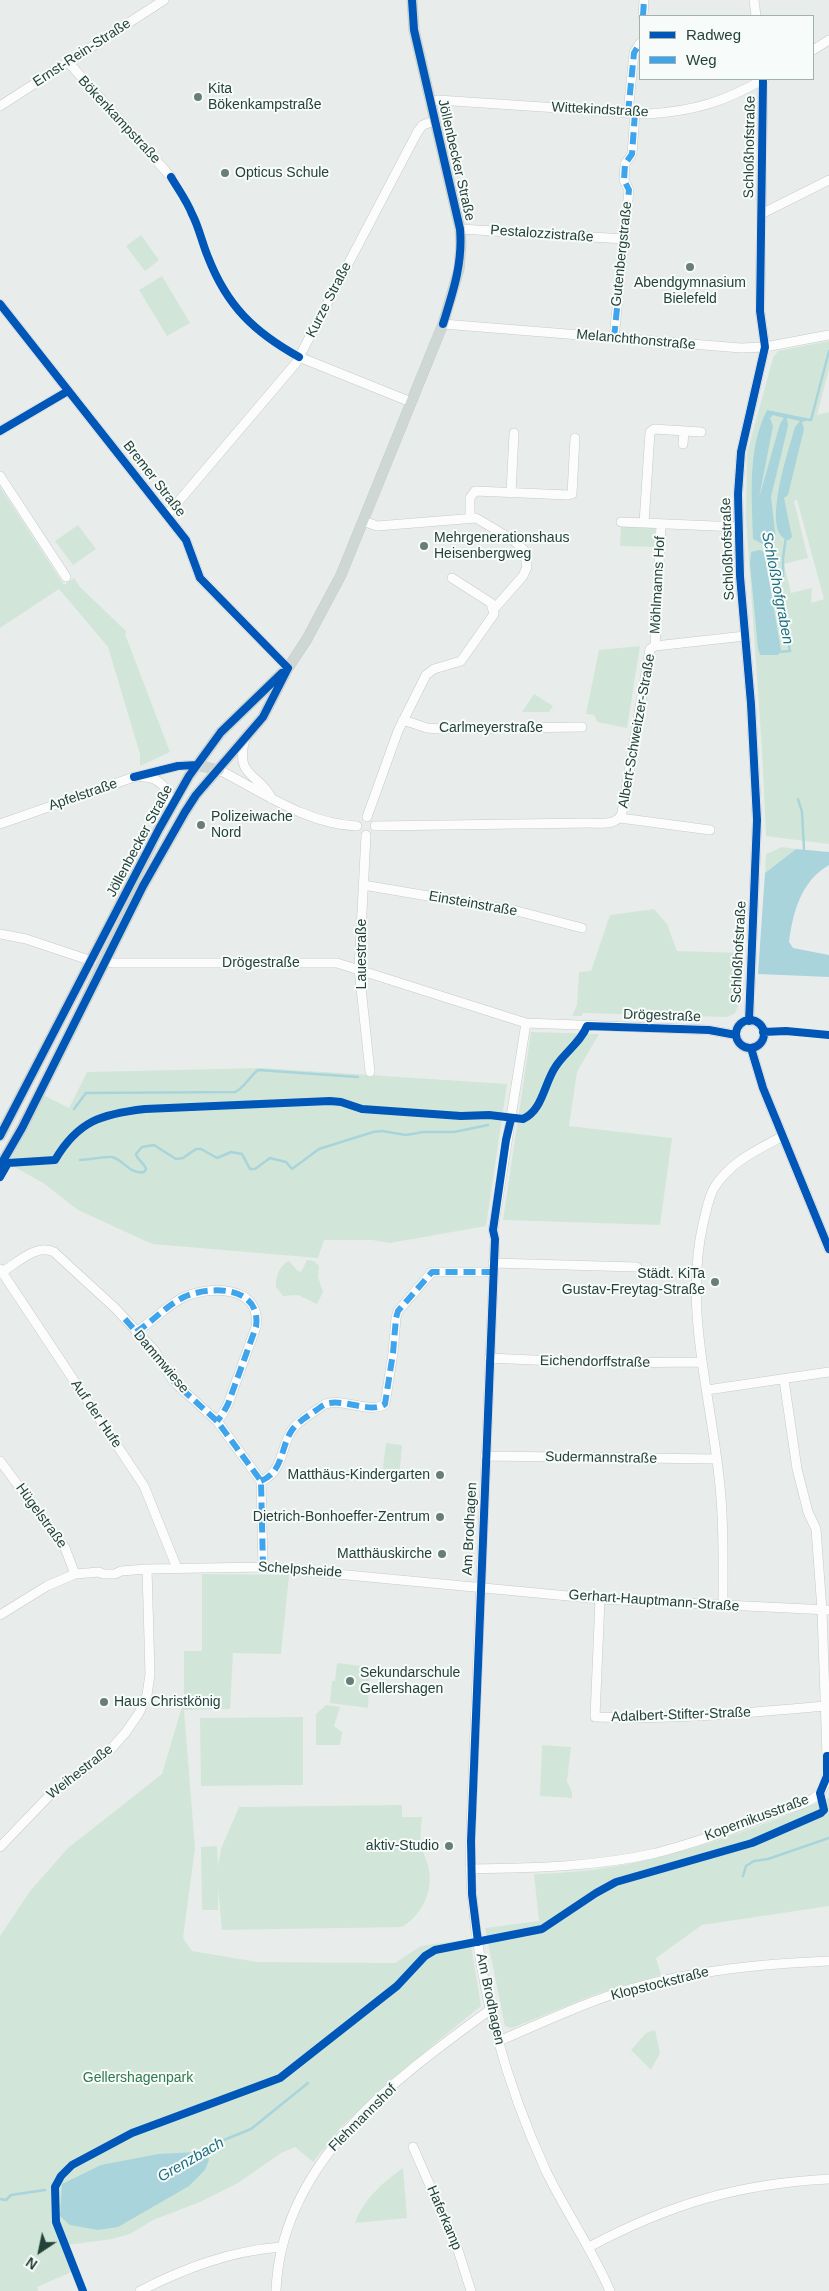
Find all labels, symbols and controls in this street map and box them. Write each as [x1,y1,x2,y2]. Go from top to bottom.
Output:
street label: Ernst-Rein-Straße [30,15,134,91]
legend [639,15,814,80]
text: Radweg [686,26,741,43]
text: Weg [686,51,717,68]
street label: Bökenkampstraße [74,73,164,167]
place label: Kita Bökenkampstraße [208,81,322,114]
marker: Kita Bökenkampstraße [192,91,204,103]
street label: Schloßhofstraße [741,96,759,198]
street label: Jöllenbecker Straße [434,97,478,223]
street label: Wittekindstraße [551,99,649,121]
place label: Opticus Schule [235,165,329,181]
marker: Opticus Schule [219,167,231,179]
street label: Gutenbergstraße [608,200,636,308]
street label: Pestalozzistraße [490,222,594,246]
street label: Kurze Straße [303,259,355,341]
marker: Abendgymnasium Bielefeld [684,261,696,273]
place label: Abendgymnasium Bielefeld [634,275,746,308]
street label: Melanchthonstraße [576,326,696,354]
street label: Bremer Straße [119,438,189,520]
street label: Schloßhofstraße [718,497,738,601]
place label: Mehrgenerationshaus Heisenbergweg [434,530,569,562]
water label: Schloßhofgraben [757,530,797,646]
street label: Möhlmanns Hof [647,536,669,634]
marker: Mehrgenerationshaus Heisenbergweg [418,540,430,552]
street label: Albert-Schweitzer-Straße [615,653,659,809]
street label: Carlmeyerstraße [439,720,543,736]
street label: Apfelstraße [46,775,120,815]
street label: Jöllenbecker Straße [103,782,177,900]
place label: Polizeiwache Nord [211,809,293,842]
marker: Polizeiwache Nord [195,819,207,831]
street label: Einsteinstraße [427,888,519,920]
street label: Schloßhofstraße [728,900,750,1004]
street label: Lauestraße [354,919,370,989]
street label: Drögestraße [222,955,300,971]
street label: Drögestraße [623,1006,701,1026]
place label: Städt. KiTa Gustav-Freytag-Straße [562,1266,705,1298]
marker: Städt. KiTa Gustav-Freytag-Straße [709,1276,721,1288]
street label: Dammwiese [130,1327,192,1397]
street label: Eichendorffstraße [540,1353,650,1371]
street label: Auf der Hufe [67,1377,125,1451]
street label: Sudermannstraße [545,1449,657,1467]
place label: Matthäus-Kindergarten [288,1467,430,1483]
marker: Matthäus-Kindergarten [434,1469,446,1481]
street label: Hügelstraße [12,1480,70,1552]
street label: Am Brodhagen [459,1482,481,1576]
place label: Dietrich-Bonhoeffer-Zentrum [253,1509,430,1525]
marker: Dietrich-Bonhoeffer-Zentrum [434,1511,446,1523]
place label: Matthäuskirche [337,1546,432,1562]
marker: Matthäuskirche [436,1548,448,1560]
street label: Schelpsheide [257,1559,343,1581]
street label: Gerhart-Hauptmann-Straße [568,1587,740,1615]
place label: Sekundarschule Gellershagen [360,1665,460,1698]
marker: Sekundarschule Gellershagen [344,1675,356,1687]
place label: Haus Christkönig [114,1694,221,1710]
marker: Haus Christkönig [98,1696,110,1708]
street label: Adalbert-Stifter-Straße [611,1704,751,1726]
street label: Weihestraße [44,1741,116,1803]
street label: Kopernikusstraße [703,1791,811,1845]
place label: aktiv-Studio [366,1838,439,1854]
marker: aktiv-Studio [443,1840,455,1852]
street label: Am Brodhagen [472,1952,508,2046]
street label: Klopstockstraße [609,1964,711,2004]
park label: Gellershagenpark [83,2070,193,2086]
street label: Flehmannshof [326,2081,400,2155]
water label: Grenzbach [155,2134,227,2186]
street label: Haferkamp [423,2183,465,2253]
north arrow [15,2226,65,2276]
text: N [23,2254,40,2273]

